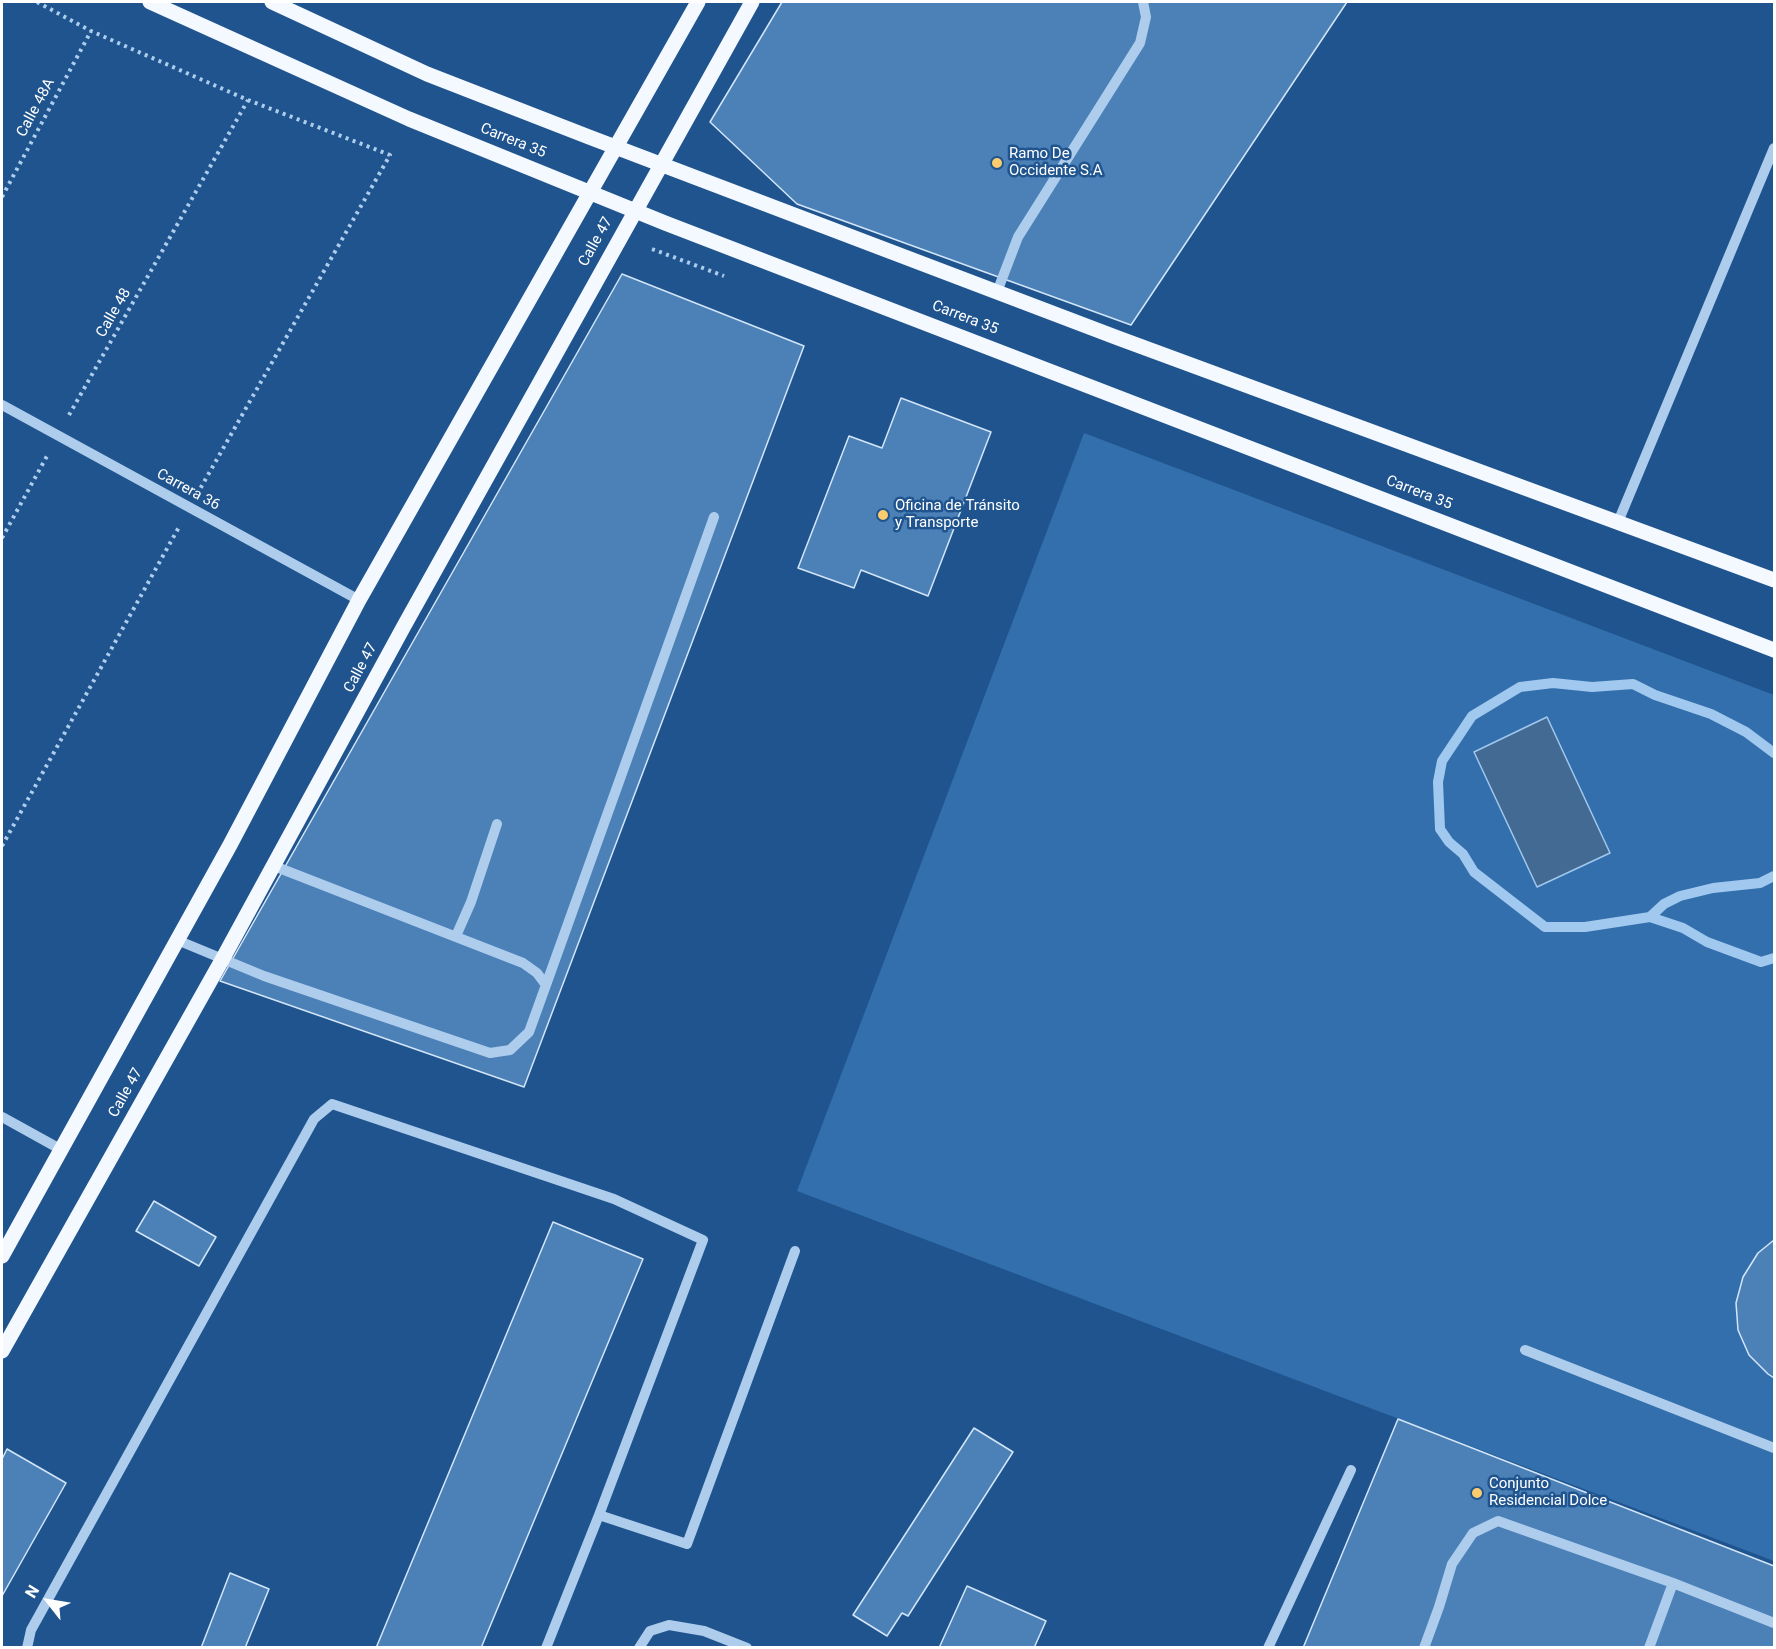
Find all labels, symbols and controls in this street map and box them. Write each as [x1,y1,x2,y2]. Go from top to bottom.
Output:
street label: Calle 48A [13,76,59,140]
street label: Carrera 35 [477,120,549,162]
place label: Ramo De Occidente S.A [1009,145,1103,180]
marker: Ramo De Occidente S.A [990,156,1004,170]
street label: Calle 47 [575,214,617,270]
street label: Calle 48 [93,285,135,341]
street label: Carrera 35 [929,297,1001,339]
street label: Carrera 36 [153,465,223,515]
street label: Carrera 35 [1383,472,1455,514]
place label: Oficina de Tránsito y Transporte [895,497,1020,532]
marker: Oficina de Tránsito y Transporte [876,508,890,522]
street label: Calle 47 [340,640,382,696]
street label: Calle 47 [105,1065,147,1121]
place label: Conjunto Residencial Dolce [1489,1475,1607,1510]
marker: Conjunto Residencial Dolce [1470,1486,1484,1500]
north arrow [18,1571,78,1631]
text: N [21,1582,43,1601]

